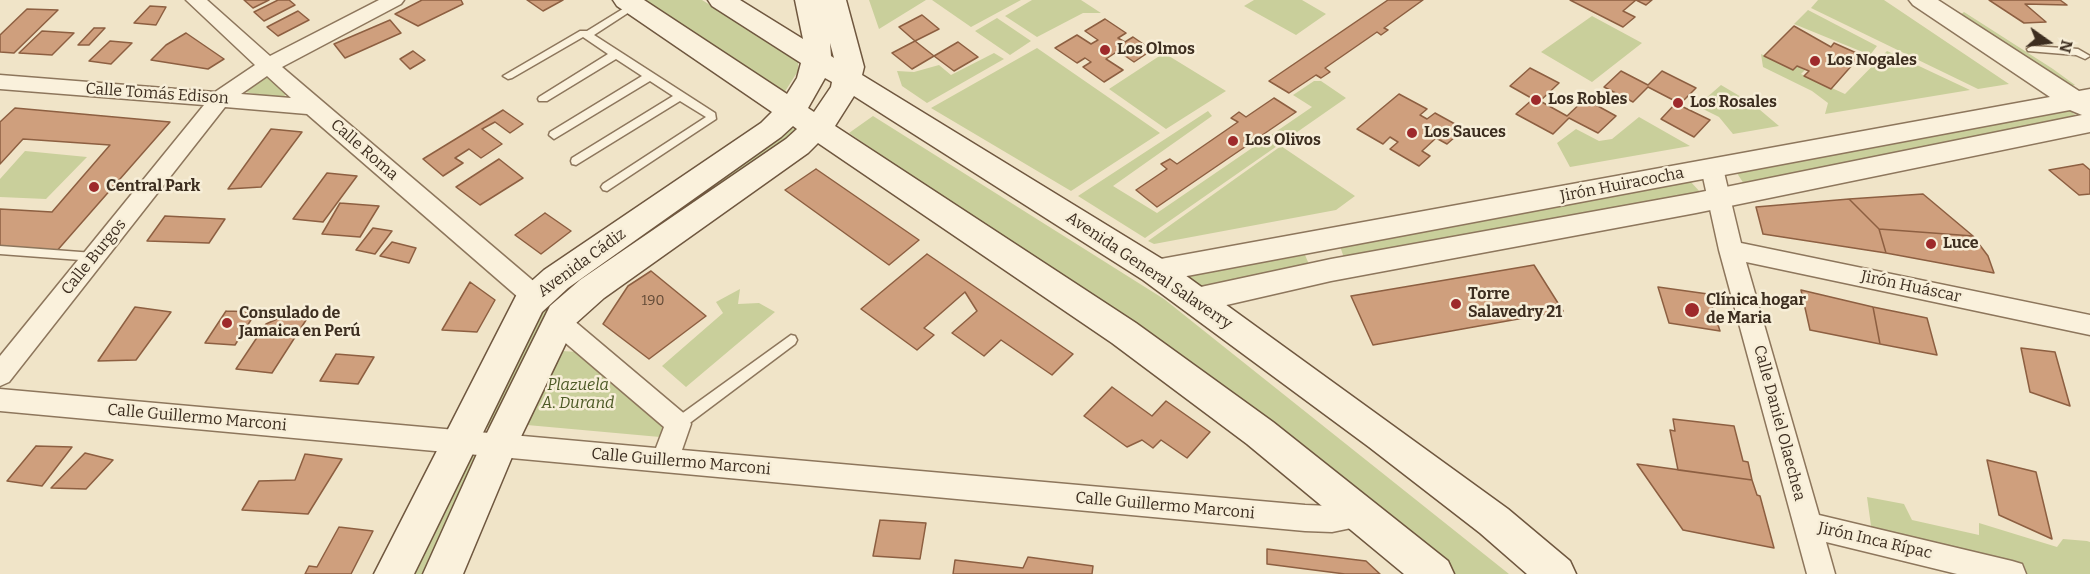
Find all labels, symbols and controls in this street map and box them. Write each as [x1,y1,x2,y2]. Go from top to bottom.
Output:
north arrow [2018,12,2078,72]
text: N [2055,38,2077,55]
place label: Los Olmos [1117,40,1195,60]
marker: Los Olmos [1098,43,1112,57]
place label: Los Nogales [1827,51,1917,71]
marker: Los Nogales [1808,54,1822,68]
street label: Calle Tomás Edison [85,79,229,109]
place label: Los Robles [1548,90,1627,110]
marker: Los Robles [1529,93,1543,107]
place label: Los Rosales [1690,93,1777,113]
marker: Los Rosales [1671,96,1685,110]
street label: Calle Roma [326,115,402,185]
place label: Los Sauces [1424,123,1506,143]
marker: Los Sauces [1405,126,1419,140]
place label: Los Olivos [1245,131,1321,151]
marker: Los Olivos [1226,134,1240,148]
street label: Jirón Huiracocha [1558,164,1686,206]
place label: Central Park [106,177,200,197]
marker: Central Park [87,180,101,194]
street label: Avenida General Salaverry [1062,208,1236,334]
street label: Calle Burgos [58,215,130,299]
street label: Avenida Cádiz [534,225,630,301]
place label: Luce [1943,234,1979,254]
marker: Luce [1924,237,1938,251]
street label: Jirón Huáscar [1859,267,1963,307]
place label: Torre Salavedry 21 [1468,285,1562,323]
place label: Clínica hogar de Maria [1706,291,1806,329]
house number: 190 [642,293,664,309]
marker: Torre Salavedry 21 [1449,297,1463,311]
marker: Clínica hogar de Maria [1683,301,1701,319]
place label: Consulado de Jamaica en Perú [239,304,360,342]
marker: Consulado de Jamaica en Perú [220,316,234,330]
street label: Calle Daniel Olaechea [1749,343,1809,503]
park label: Plazuela A. Durand [542,376,614,414]
street label: Calle Guillermo Marconi [106,401,288,435]
street label: Calle Guillermo Marconi [590,445,772,479]
street label: Calle Guillermo Marconi [1074,489,1256,523]
street label: Jirón Inca Rípac [1816,519,1934,563]

